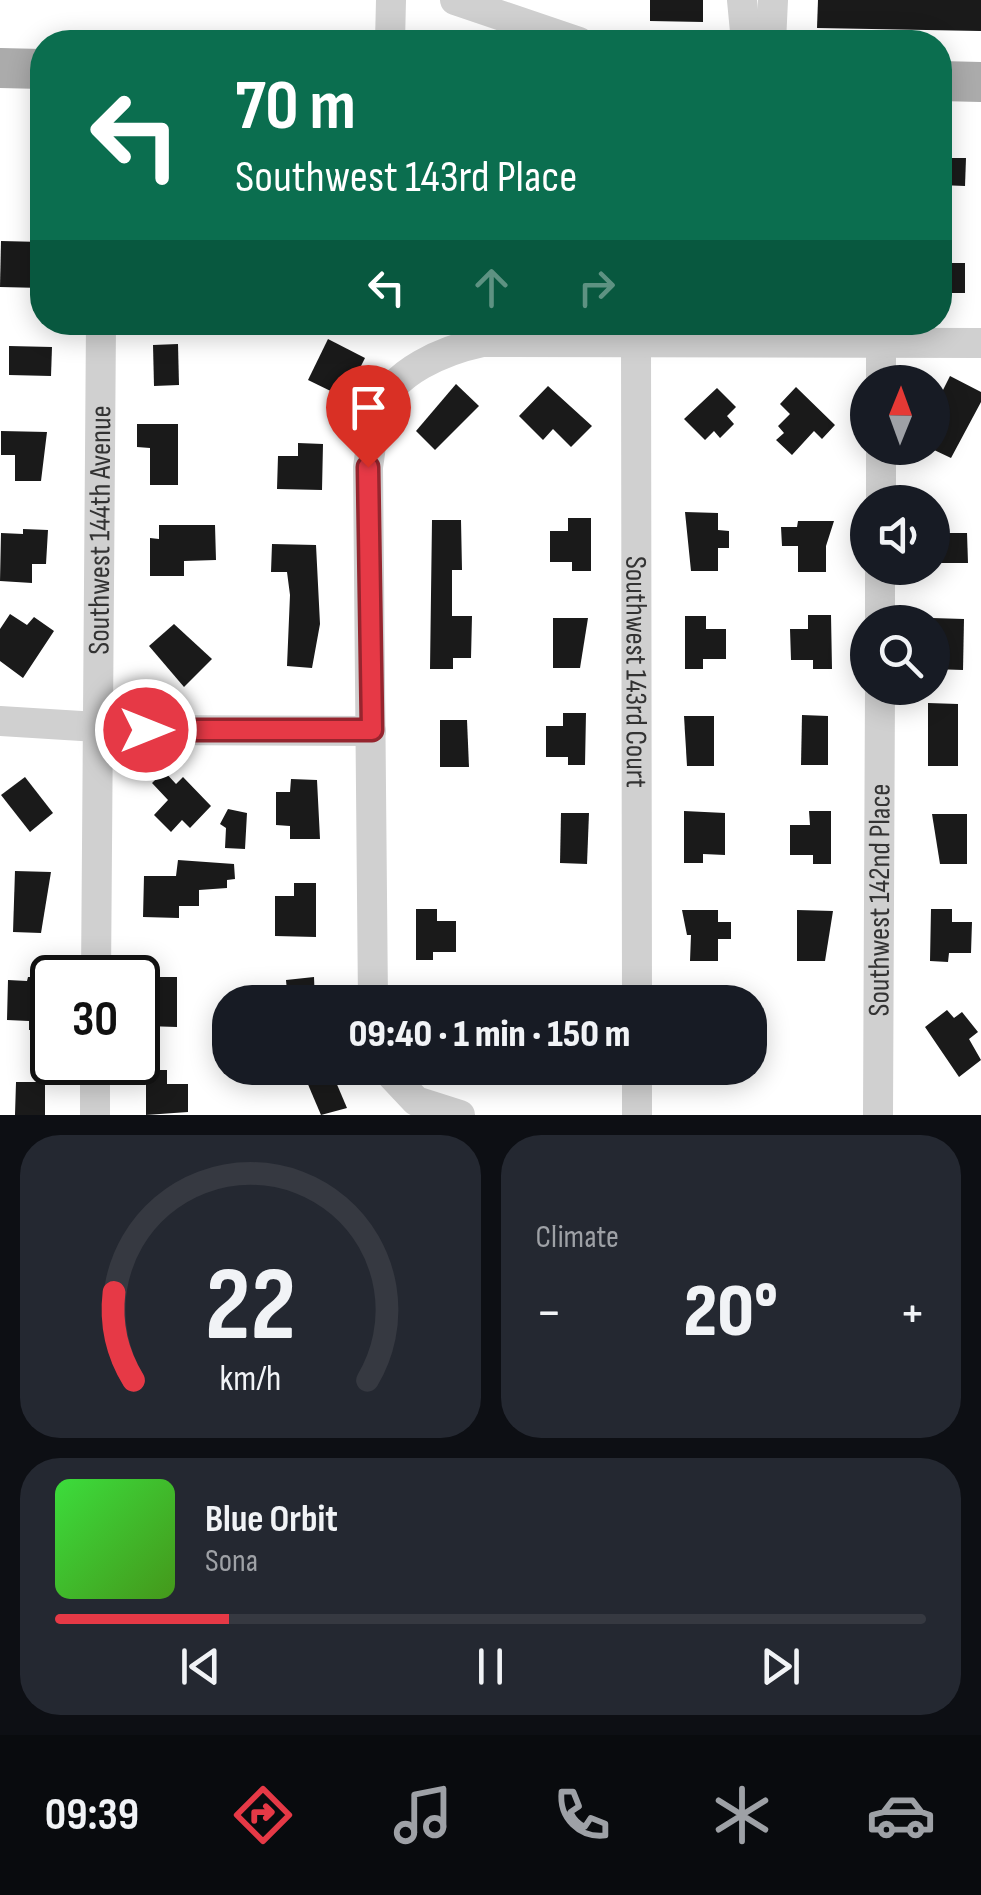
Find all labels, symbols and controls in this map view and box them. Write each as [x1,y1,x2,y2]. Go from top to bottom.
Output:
text: 70 m [235,65,356,149]
icon: left [70,70,200,200]
text: Southwest 143rd Place [235,150,577,205]
icon: left [359,260,414,315]
icon: ahead [464,260,519,315]
icon: right [569,260,624,315]
pin [326,365,411,468]
north arrow [850,365,950,465]
map controls [850,365,950,705]
icon: arrive [341,380,396,435]
street label: Southwest 144th Avenue [81,405,119,655]
button: sound [850,485,950,585]
street label: Southwest 143rd Court [617,556,654,788]
button: search [850,605,950,705]
position arrow [94,678,198,782]
street label: Southwest 142nd Place [861,784,899,1016]
speed limit sign: 30 [30,955,160,1085]
text: 09:40 · 1 min · 150 m [349,1012,630,1057]
text: Climate [536,1218,619,1257]
text: 22 [205,1244,296,1369]
text: 20° [684,1267,778,1358]
text: − [536,1280,562,1347]
text: + [899,1280,926,1347]
text: km/h [219,1358,281,1401]
text: Blue Orbit [205,1497,338,1542]
text: Sona [205,1542,258,1581]
icon: previous [173,1639,228,1694]
icon: pause [463,1639,518,1694]
icon: next [753,1639,808,1694]
icon: directions [228,1780,298,1850]
icon: music [388,1780,458,1850]
icon: phone [547,1780,617,1850]
icon: climate [707,1780,777,1850]
icon: car [866,1780,936,1850]
text: 09:39 [45,1788,139,1843]

